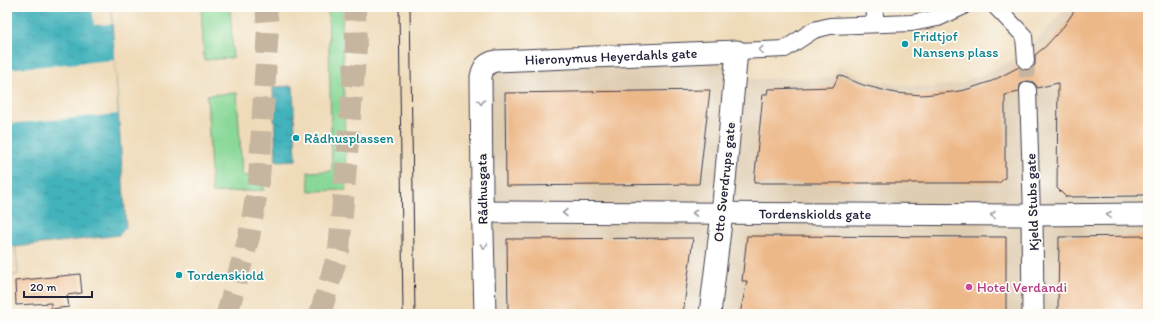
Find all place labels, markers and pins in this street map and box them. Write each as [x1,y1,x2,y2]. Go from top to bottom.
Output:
place label: Fridtjof Nansens plass [913,28,998,61]
marker: Fridtjof Nansens plass [900,39,910,49]
place label: Rådhusplassen [304,130,394,147]
marker: Rådhusplassen [291,133,301,143]
place label: Tordenskiold [187,267,264,284]
marker: Tordenskiold [174,270,184,280]
place label: Hotel Verdandi [977,279,1067,296]
marker: Hotel Verdandi [964,282,974,292]

